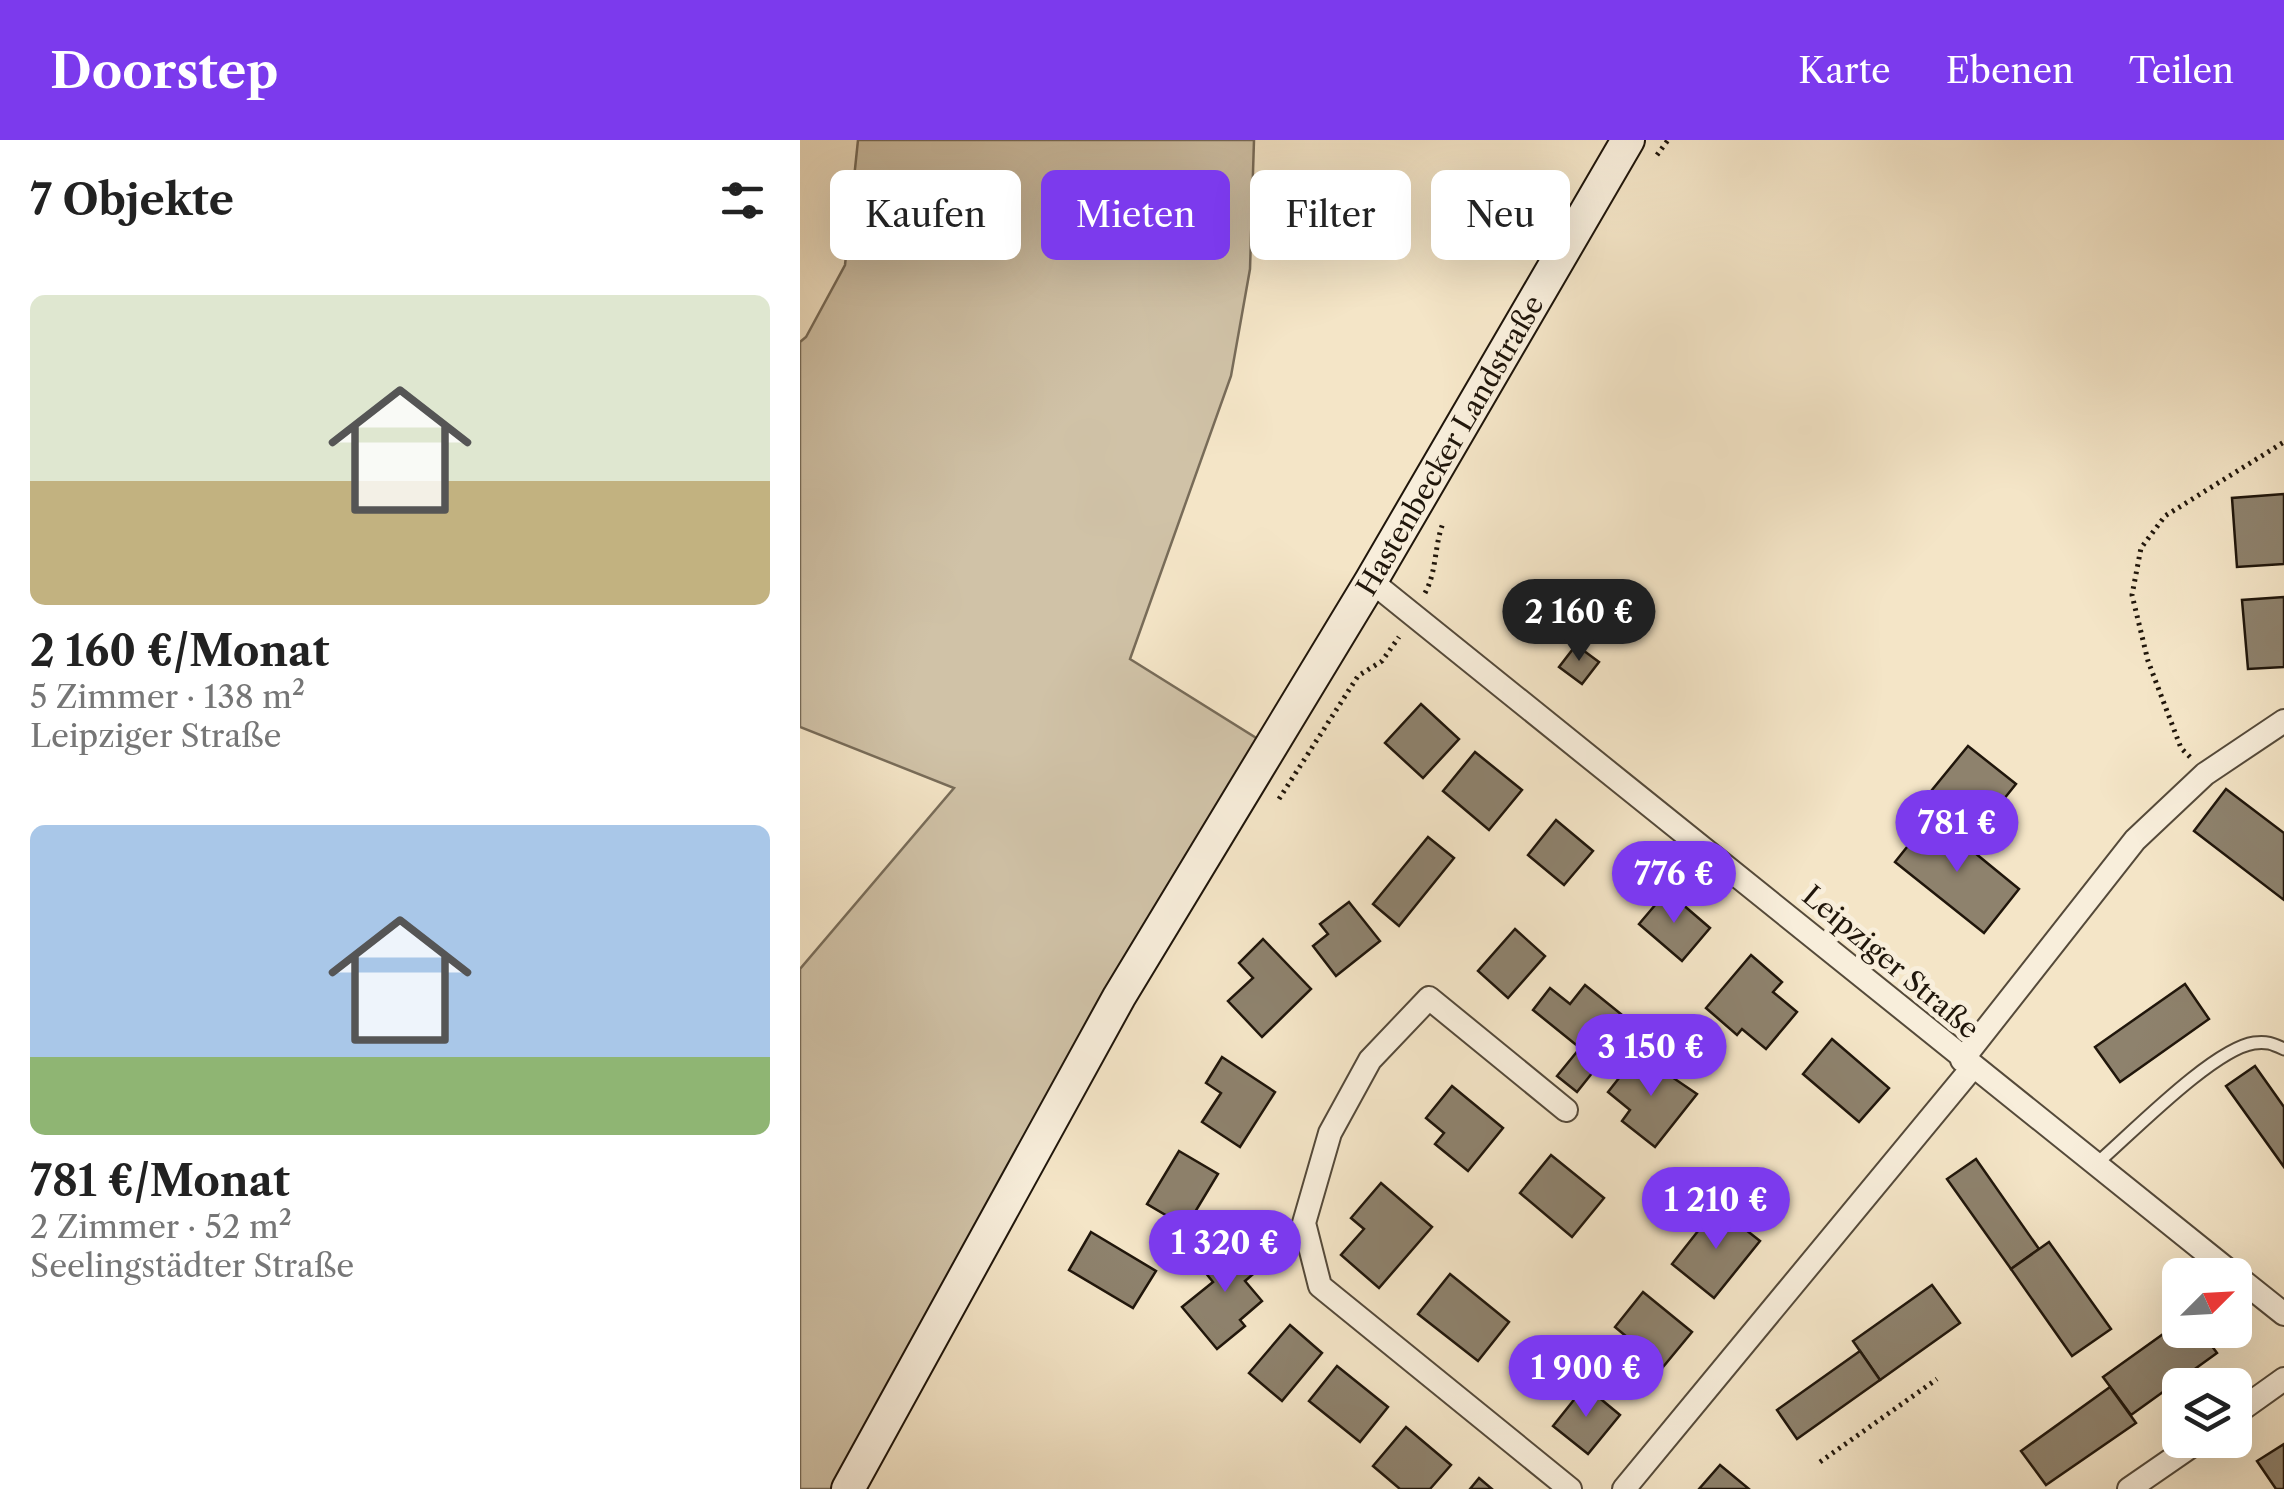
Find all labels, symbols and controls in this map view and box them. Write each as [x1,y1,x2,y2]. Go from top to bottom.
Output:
text: Doorstep [50,41,278,100]
text: Karte [1798,49,1891,92]
text: Ebenen [1946,49,2074,92]
text: Teilen [2129,49,2234,92]
chip: Kaufen [830,170,1021,260]
chip: Mieten [1041,170,1230,260]
chip: Filter [1250,170,1411,260]
chip: Neu [1431,170,1570,260]
icon: filters [715,173,770,228]
text: 7 Objekte [30,174,234,226]
street label: Hastenbecker Landstraße [1349,289,1551,602]
icon: home [310,360,490,540]
pin: 2 160 € [1487,579,1671,664]
text: 2 160 € [1524,592,1634,631]
text: 2 160 €/Monat [30,625,329,677]
text: 5 Zimmer · 138 m² [30,677,305,716]
text: Leipziger Straße [30,716,281,755]
pin: 781 € [1887,790,2027,875]
text: 781 € [1917,803,1997,842]
pin: 776 € [1604,841,1744,926]
text: 776 € [1634,854,1714,893]
street label: Leipziger Straße [1796,878,1986,1046]
icon: home [310,890,490,1070]
pin: 3 150 € [1559,1014,1743,1099]
text: 3 150 € [1598,1027,1704,1066]
text: 781 €/Monat [30,1155,290,1207]
pin: 1 210 € [1624,1167,1808,1252]
text: 1 210 € [1664,1180,1768,1219]
text: 2 Zimmer · 52 m² [30,1207,292,1246]
pin: 1 320 € [1133,1210,1317,1295]
text: 1 320 € [1171,1223,1279,1262]
text: Seelingstädter Straße [30,1246,354,1285]
north arrow [2162,1258,2252,1348]
map controls [2162,1258,2252,1458]
pin: 1 900 € [1494,1335,1678,1420]
text: 1 900 € [1531,1348,1641,1387]
button: layers [2162,1368,2252,1458]

